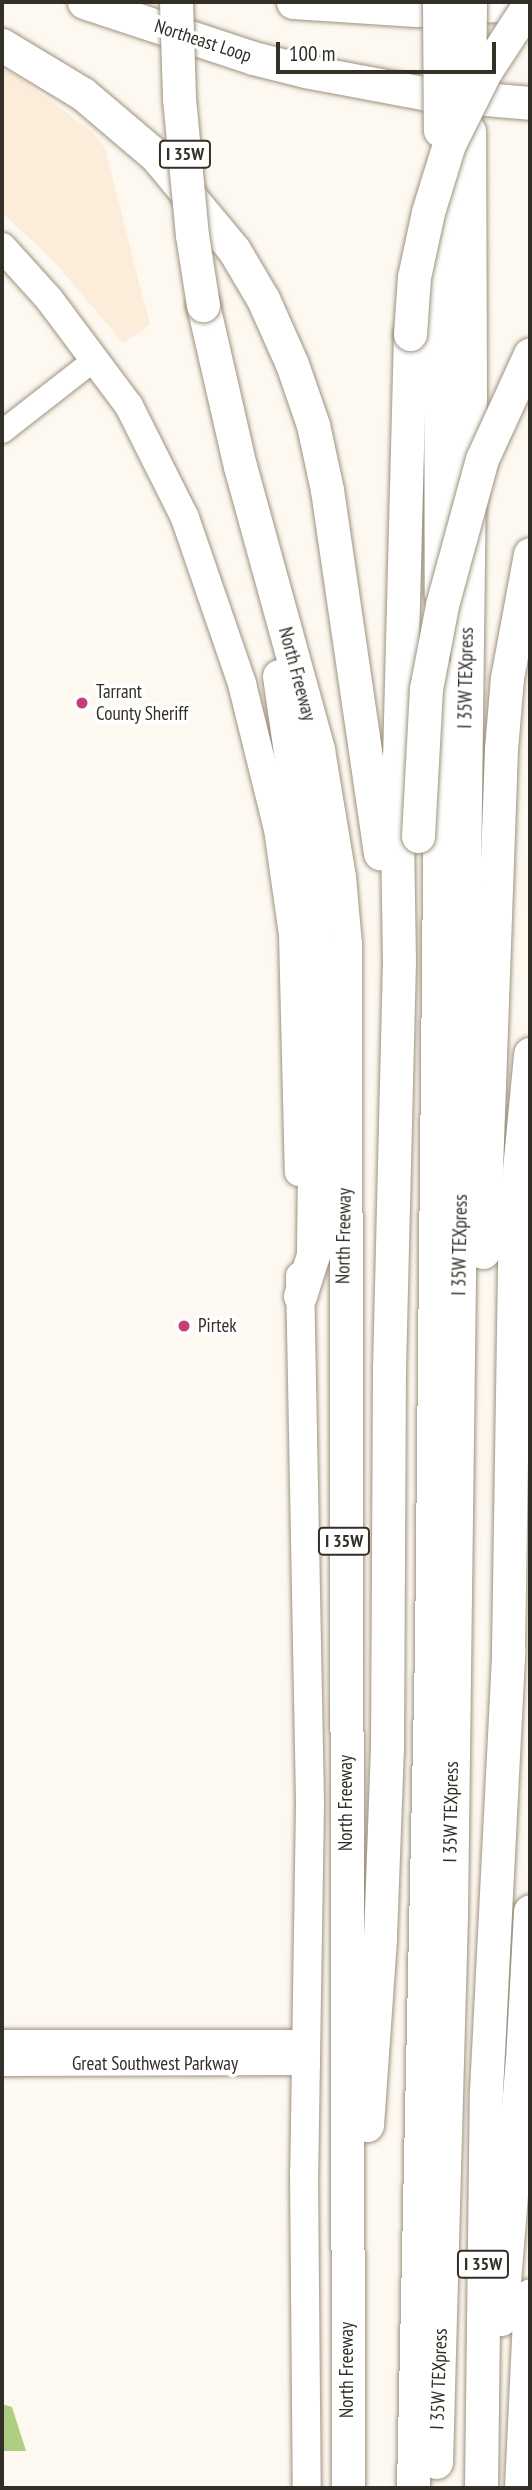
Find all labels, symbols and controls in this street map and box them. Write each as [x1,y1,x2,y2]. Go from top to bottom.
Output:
street label: Northeast Loop [152,15,254,67]
scale bar [280,28,500,72]
text: 100 m [289,40,335,67]
road number: I 35W [159,140,211,168]
street label: North Freeway [274,625,320,723]
street label: I 35W TEXpress [454,627,478,729]
place label: Tarrant County Sheriff [96,681,189,725]
marker: Tarrant County Sheriff [74,695,90,711]
street label: North Freeway [332,1188,356,1284]
street label: I 35W TEXpress [448,1194,472,1296]
place label: Pirtek [198,1315,237,1337]
marker: Pirtek [176,1318,192,1334]
road number: I 35W [318,1526,370,1556]
street label: North Freeway [335,1755,357,1851]
street label: I 35W TEXpress [439,1761,463,1863]
street label: Great Southwest Parkway [72,2053,238,2075]
road number: I 35W [457,2250,509,2278]
street label: North Freeway [336,2322,358,2418]
street label: I 35W TEXpress [426,2328,452,2430]

